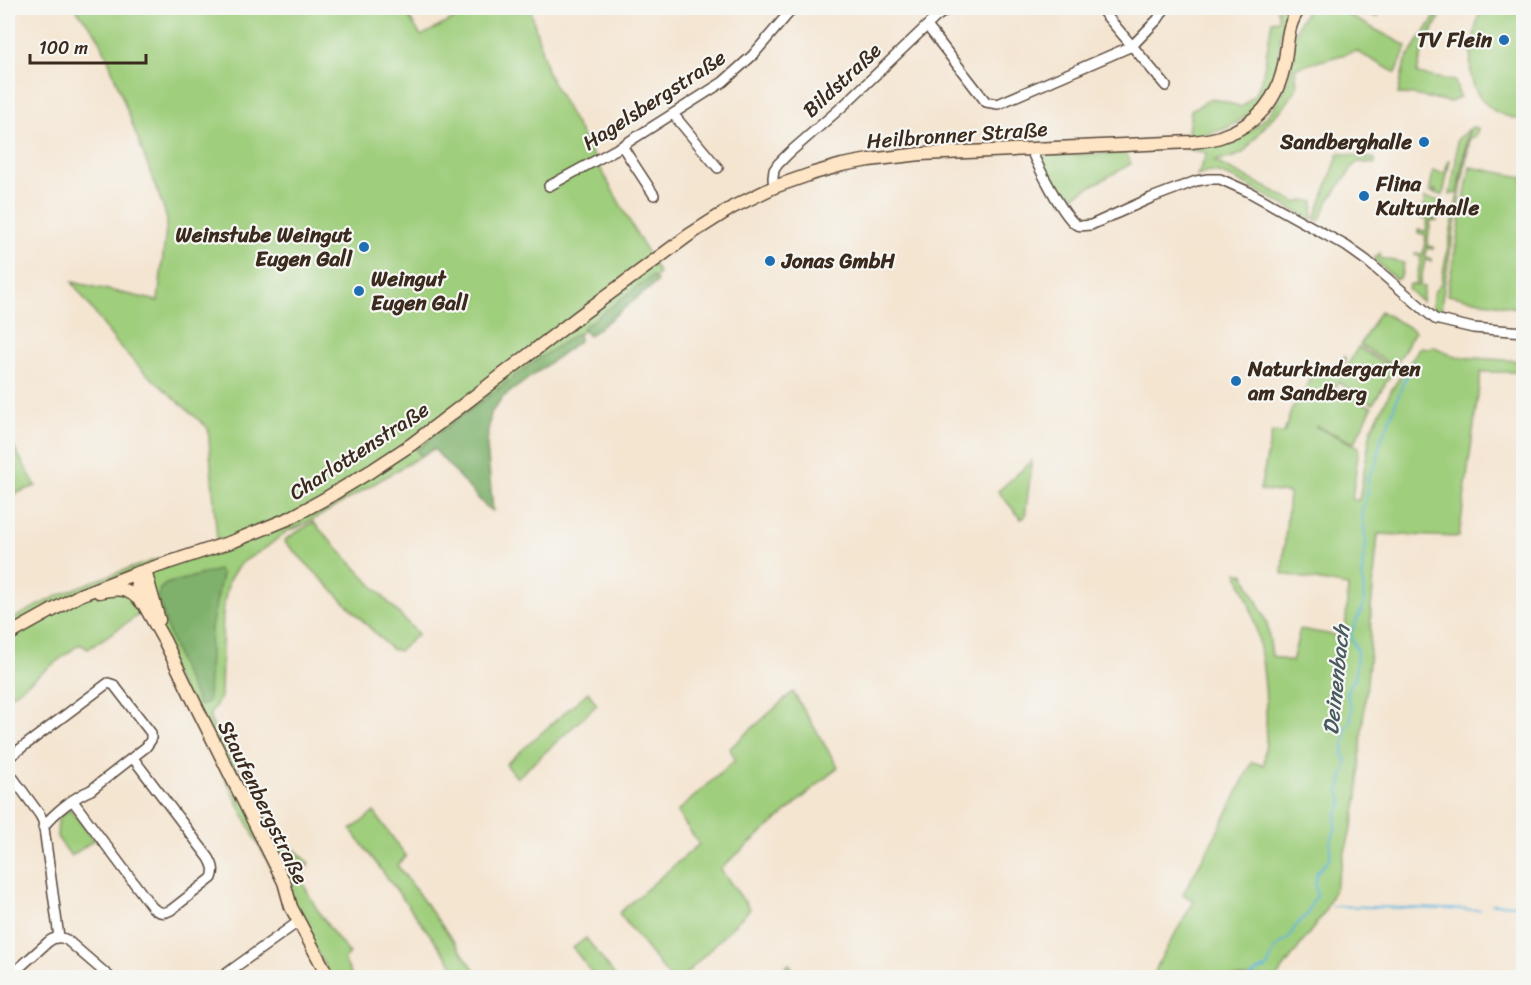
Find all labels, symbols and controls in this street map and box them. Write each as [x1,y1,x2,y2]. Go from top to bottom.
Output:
place label: TV Flein [1417,21,1493,59]
scale bar [30,27,146,65]
text: 100 m [39,32,88,64]
street label: Bildstraße [793,33,891,127]
marker: TV Flein [1497,33,1511,47]
street label: Hagelsbergstraße [574,39,734,161]
street label: Heilbronner Straße [865,110,1049,160]
place label: Sandberghalle [1279,123,1412,161]
marker: Sandberghalle [1417,135,1431,149]
place label: Flina Kulturhalle [1375,165,1480,227]
marker: Flina Kulturhalle [1357,189,1371,203]
place label: Weinstube Weingut Eugen Gall [176,216,353,278]
marker: Weinstube Weingut Eugen Gall [357,240,371,254]
place label: Jonas GmbH [781,242,895,280]
marker: Jonas GmbH [763,254,777,268]
place label: Weingut Eugen Gall [371,260,469,322]
marker: Weingut Eugen Gall [352,284,366,298]
place label: Naturkindergarten am Sandberg [1247,350,1421,412]
marker: Naturkindergarten am Sandberg [1229,374,1243,388]
street label: Charlottenstraße [281,391,437,511]
water label: Deinenbach [1311,621,1361,737]
street label: Staufenbergstraße [207,713,319,891]

